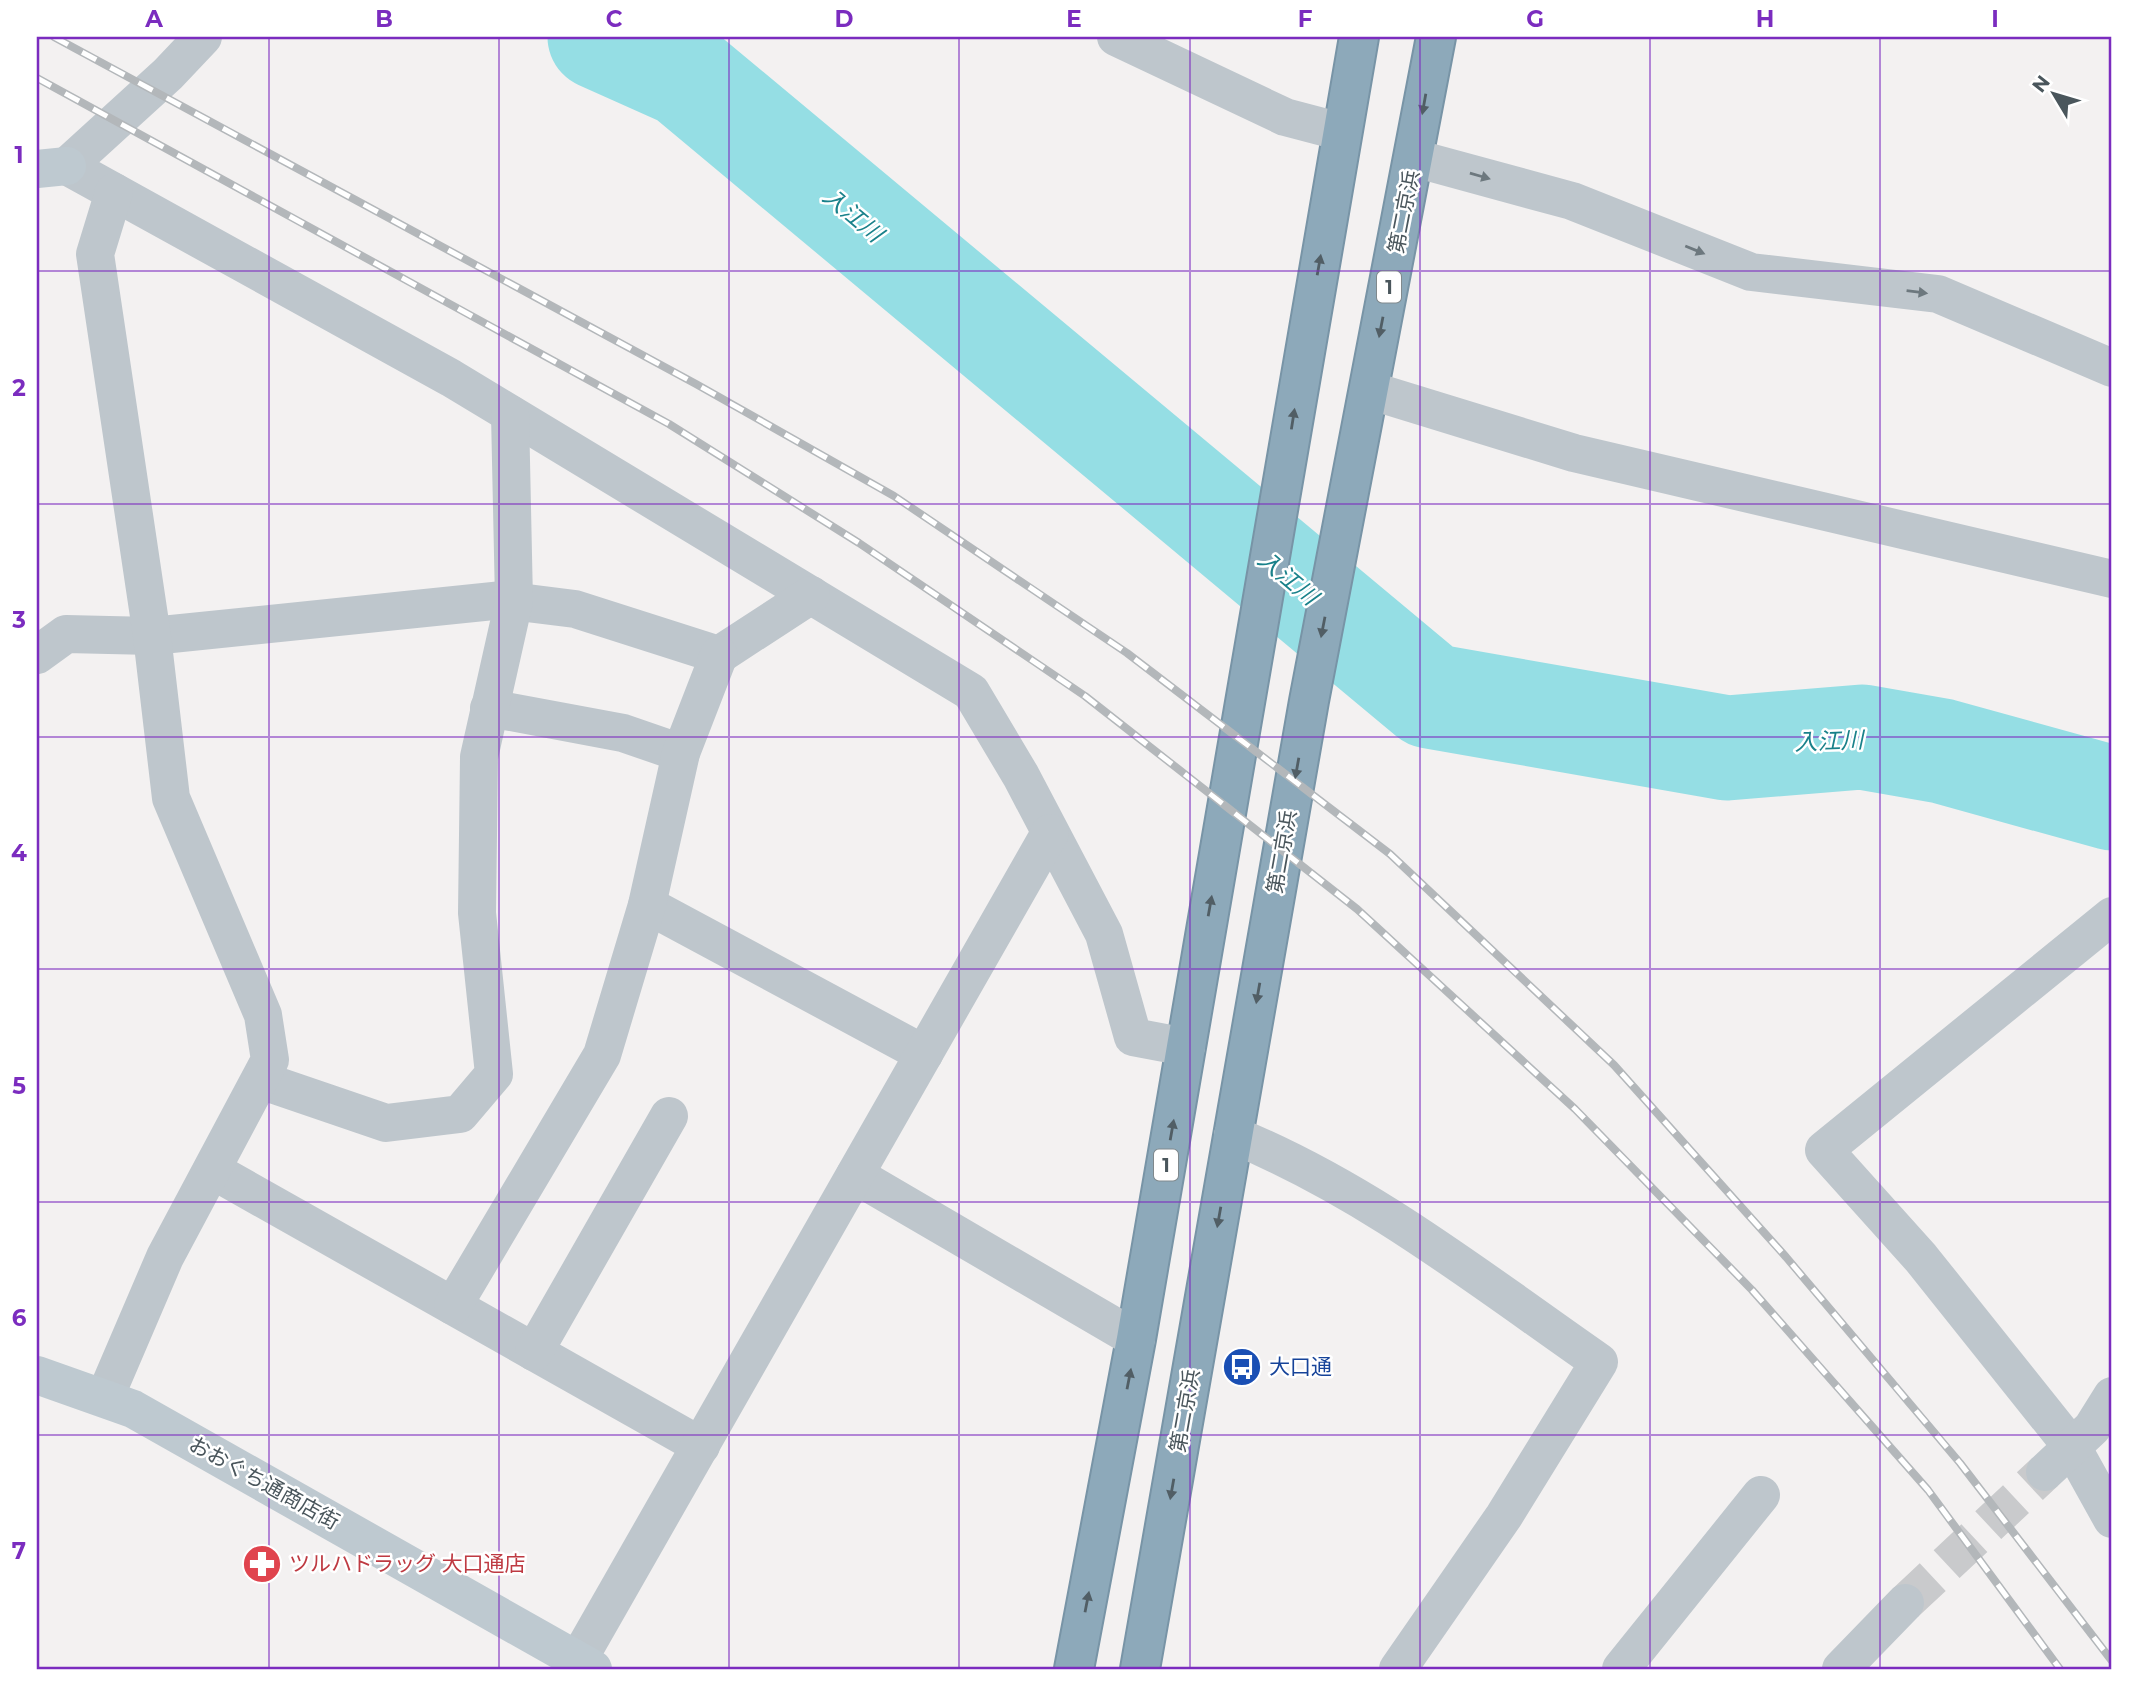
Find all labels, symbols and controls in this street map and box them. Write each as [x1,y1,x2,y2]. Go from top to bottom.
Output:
text: A [144,5,163,33]
text: B [375,5,393,33]
text: C [606,5,623,33]
text: D [835,5,854,33]
text: E [1066,5,1082,33]
text: F [1298,5,1313,33]
text: G [1526,5,1544,33]
text: H [1756,5,1774,33]
text: I [1991,5,1999,33]
north arrow [2020,60,2090,130]
text: N [2027,71,2055,97]
one-way arrow [1418,93,1429,115]
text: 1 [14,141,24,169]
street label: 第二京浜 [1383,168,1424,256]
one-way arrow [1470,171,1491,181]
water label: 入江川 [818,182,891,250]
one-way arrow [1684,244,1705,255]
one-way arrow [1314,254,1325,276]
road number: 1 [1377,272,1401,302]
one-way arrow [1906,286,1928,297]
one-way arrow [1375,316,1386,338]
text: 2 [12,374,26,402]
one-way arrow [1288,408,1299,430]
water label: 入江川 [1253,545,1326,613]
text: 3 [11,606,26,634]
one-way arrow [1318,616,1329,638]
water label: 入江川 [1794,726,1867,756]
one-way arrow [1291,758,1302,780]
street label: 第二京浜 [1262,808,1301,895]
text: 4 [11,839,27,867]
one-way arrow [1205,895,1216,917]
one-way arrow [1252,982,1263,1004]
text: 5 [12,1072,26,1100]
one-way arrow [1167,1119,1178,1141]
road number: 1 [1154,1149,1178,1180]
one-way arrow [1213,1206,1224,1228]
text: 6 [12,1304,27,1332]
bus stop icon: 大口通 [1221,1346,1263,1388]
place label: 大口通 [1269,1354,1332,1379]
street label: 第二京浜 [1165,1367,1204,1454]
one-way arrow [1123,1368,1134,1390]
street label: おおぐち通商店街 [185,1431,344,1534]
one-way arrow [1166,1478,1177,1500]
text: 7 [12,1537,26,1565]
pharmacy icon: ツルハドラッグ 大口通店 [241,1543,283,1585]
place label: ツルハドラッグ 大口通店 [289,1551,526,1576]
one-way arrow [1081,1591,1092,1613]

